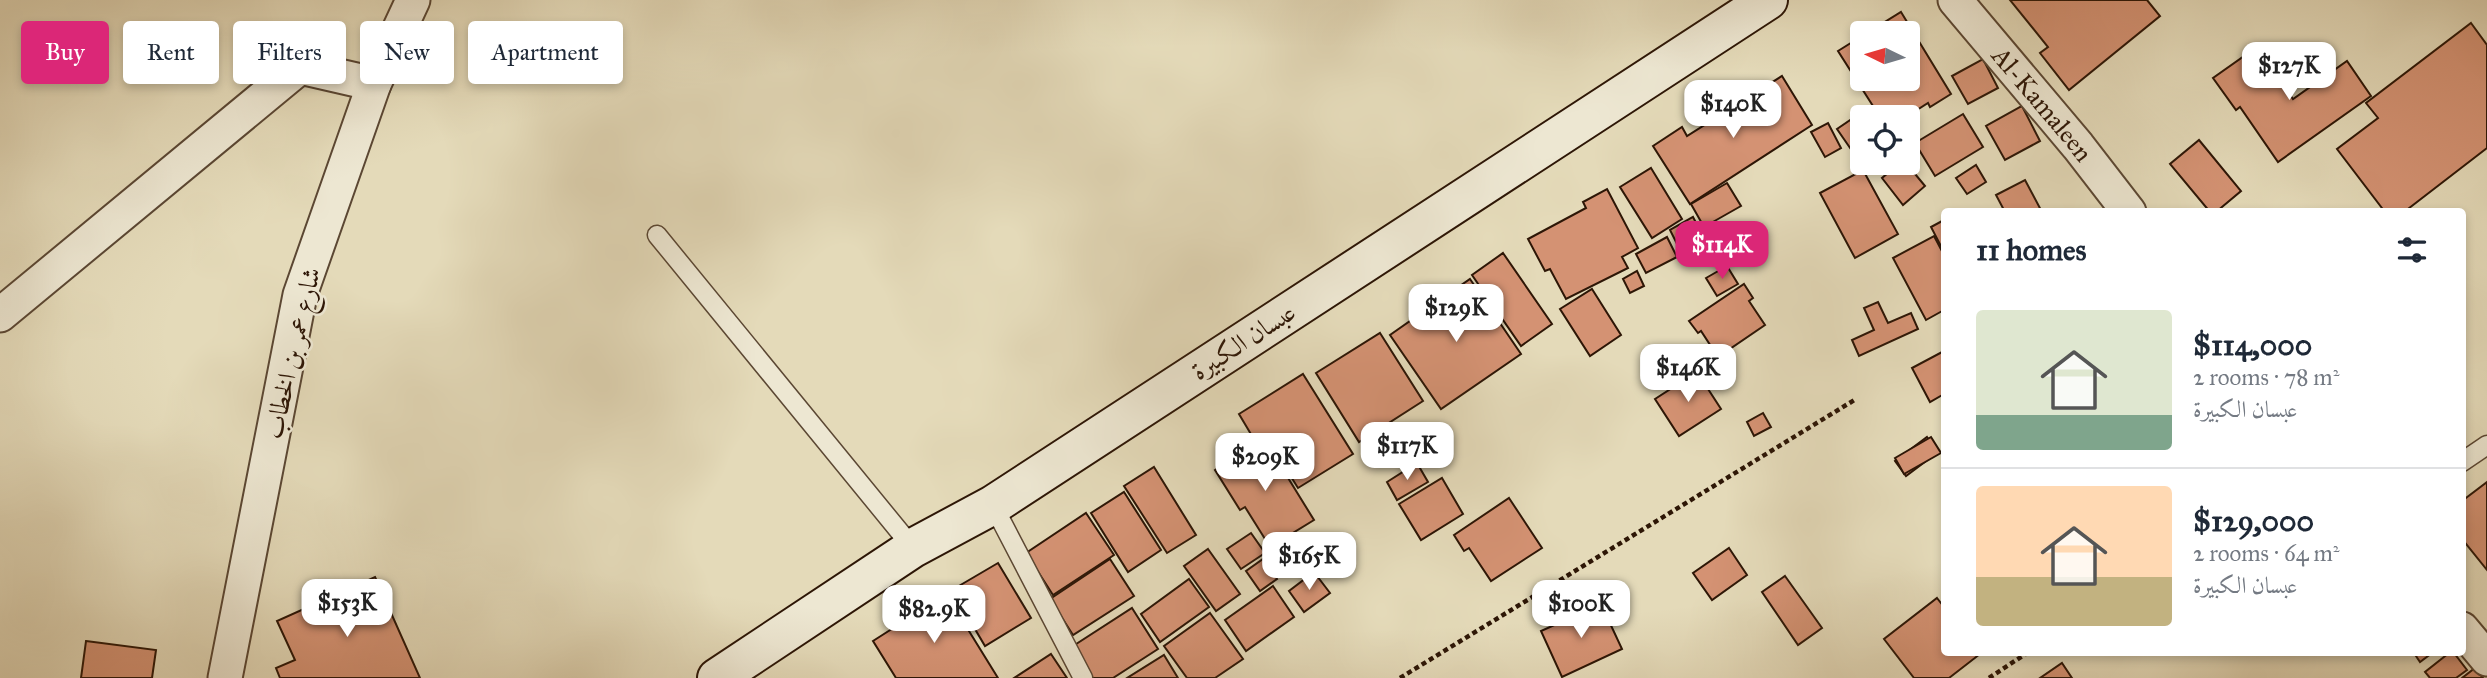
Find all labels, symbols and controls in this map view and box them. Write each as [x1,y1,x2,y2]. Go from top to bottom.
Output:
chip: Buy [21,21,109,84]
chip: Rent [123,21,219,84]
chip: Filters [233,21,346,84]
chip: New [360,21,454,84]
chip: Apartment [468,21,623,84]
north arrow [1850,21,1920,91]
map controls [1850,21,1920,175]
street label: Al-Kamaleen [1985,39,2100,168]
pin: $127K [2240,42,2338,102]
text: $127K [2258,51,2320,79]
pin: $140K [1684,80,1782,140]
text: $140K [1700,89,1766,117]
button: locate [1850,105,1920,175]
pin: $114K [1673,222,1771,281]
text: $114K [1691,230,1753,258]
icon: filters [2393,231,2431,269]
text: 11 homes [1976,232,2087,268]
street label: شارع عمر بن الخطاب [257,264,333,443]
pin: $129K [1407,284,1505,344]
text: $129K [1425,293,1487,321]
street label: عبسان الكبيرة [1185,295,1301,387]
text: $114,000 [2193,327,2312,363]
icon: home [2032,338,2116,422]
pin: $146K [1639,344,1737,404]
text: $146K [1656,353,1720,381]
text: 2 rooms · 78 m² [2193,363,2339,391]
text: عبسان الكبيرة [2193,395,2298,423]
pin: $117K [1358,422,1456,482]
text: $117K [1377,431,1437,459]
pin: $209K [1216,434,1314,493]
text: $209K [1231,442,1299,470]
text: $129,000 [2193,503,2314,539]
icon: home [2032,514,2116,598]
pin: $165K [1260,532,1358,592]
text: 2 rooms · 64 m² [2193,539,2339,567]
text: $165K [1278,541,1340,569]
text: عبسان الكبيرة [2193,571,2298,599]
pin: $153K [298,580,396,639]
pin: $100K [1532,580,1630,640]
pin: $82.9K [877,586,991,645]
text: $153K [318,588,376,616]
text: $100K [1548,589,1614,617]
text: $82.9K [898,594,970,622]

